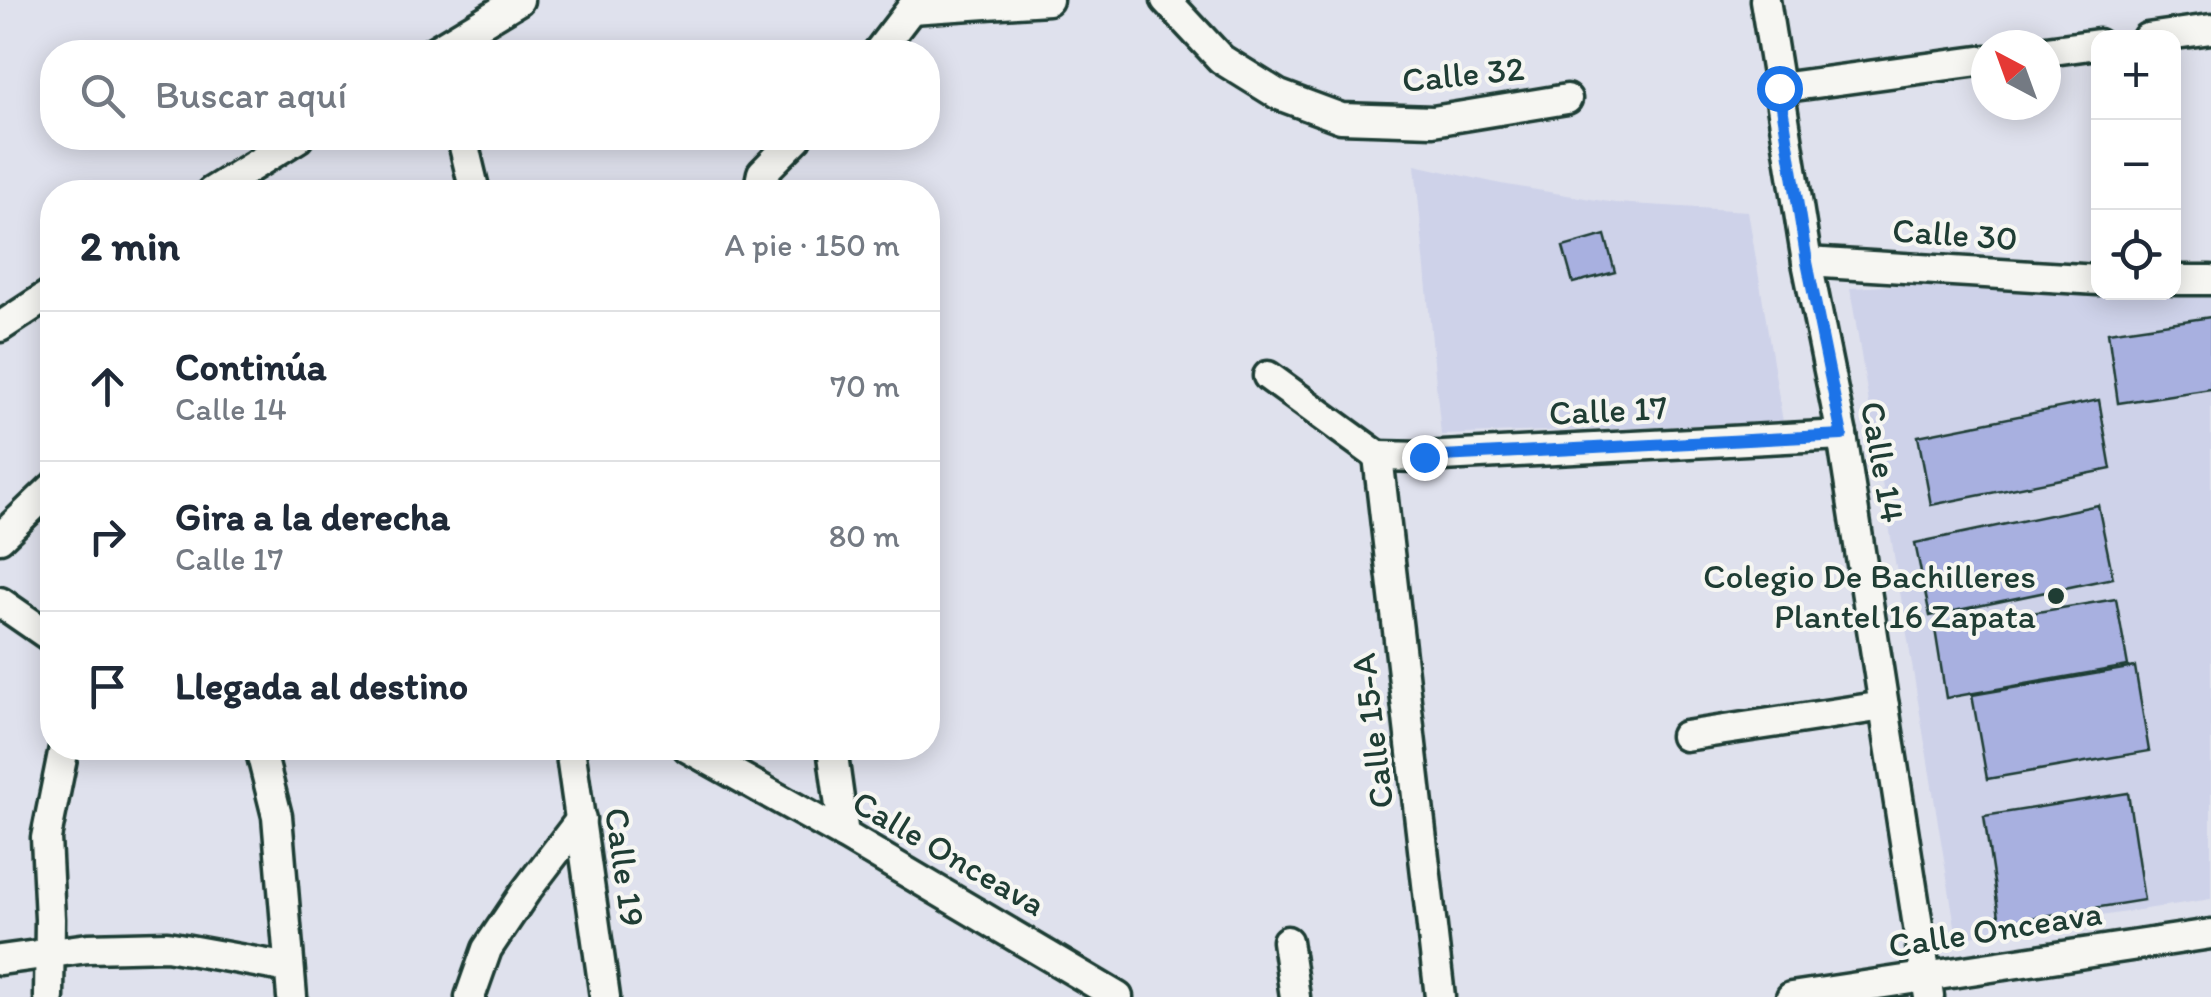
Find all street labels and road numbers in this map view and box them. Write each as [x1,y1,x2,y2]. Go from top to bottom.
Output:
street label: Calle 32 [1400,47,1526,101]
street label: Calle 30 [1891,209,2019,259]
street label: Calle 17 [1548,386,1668,434]
street label: Calle 14 [1852,398,1914,526]
street label: Calle 15-A [1342,651,1402,811]
street label: Calle Onceava [845,781,1053,925]
street label: Calle 19 [596,805,654,929]
street label: Calle Onceava [1885,891,2105,967]

